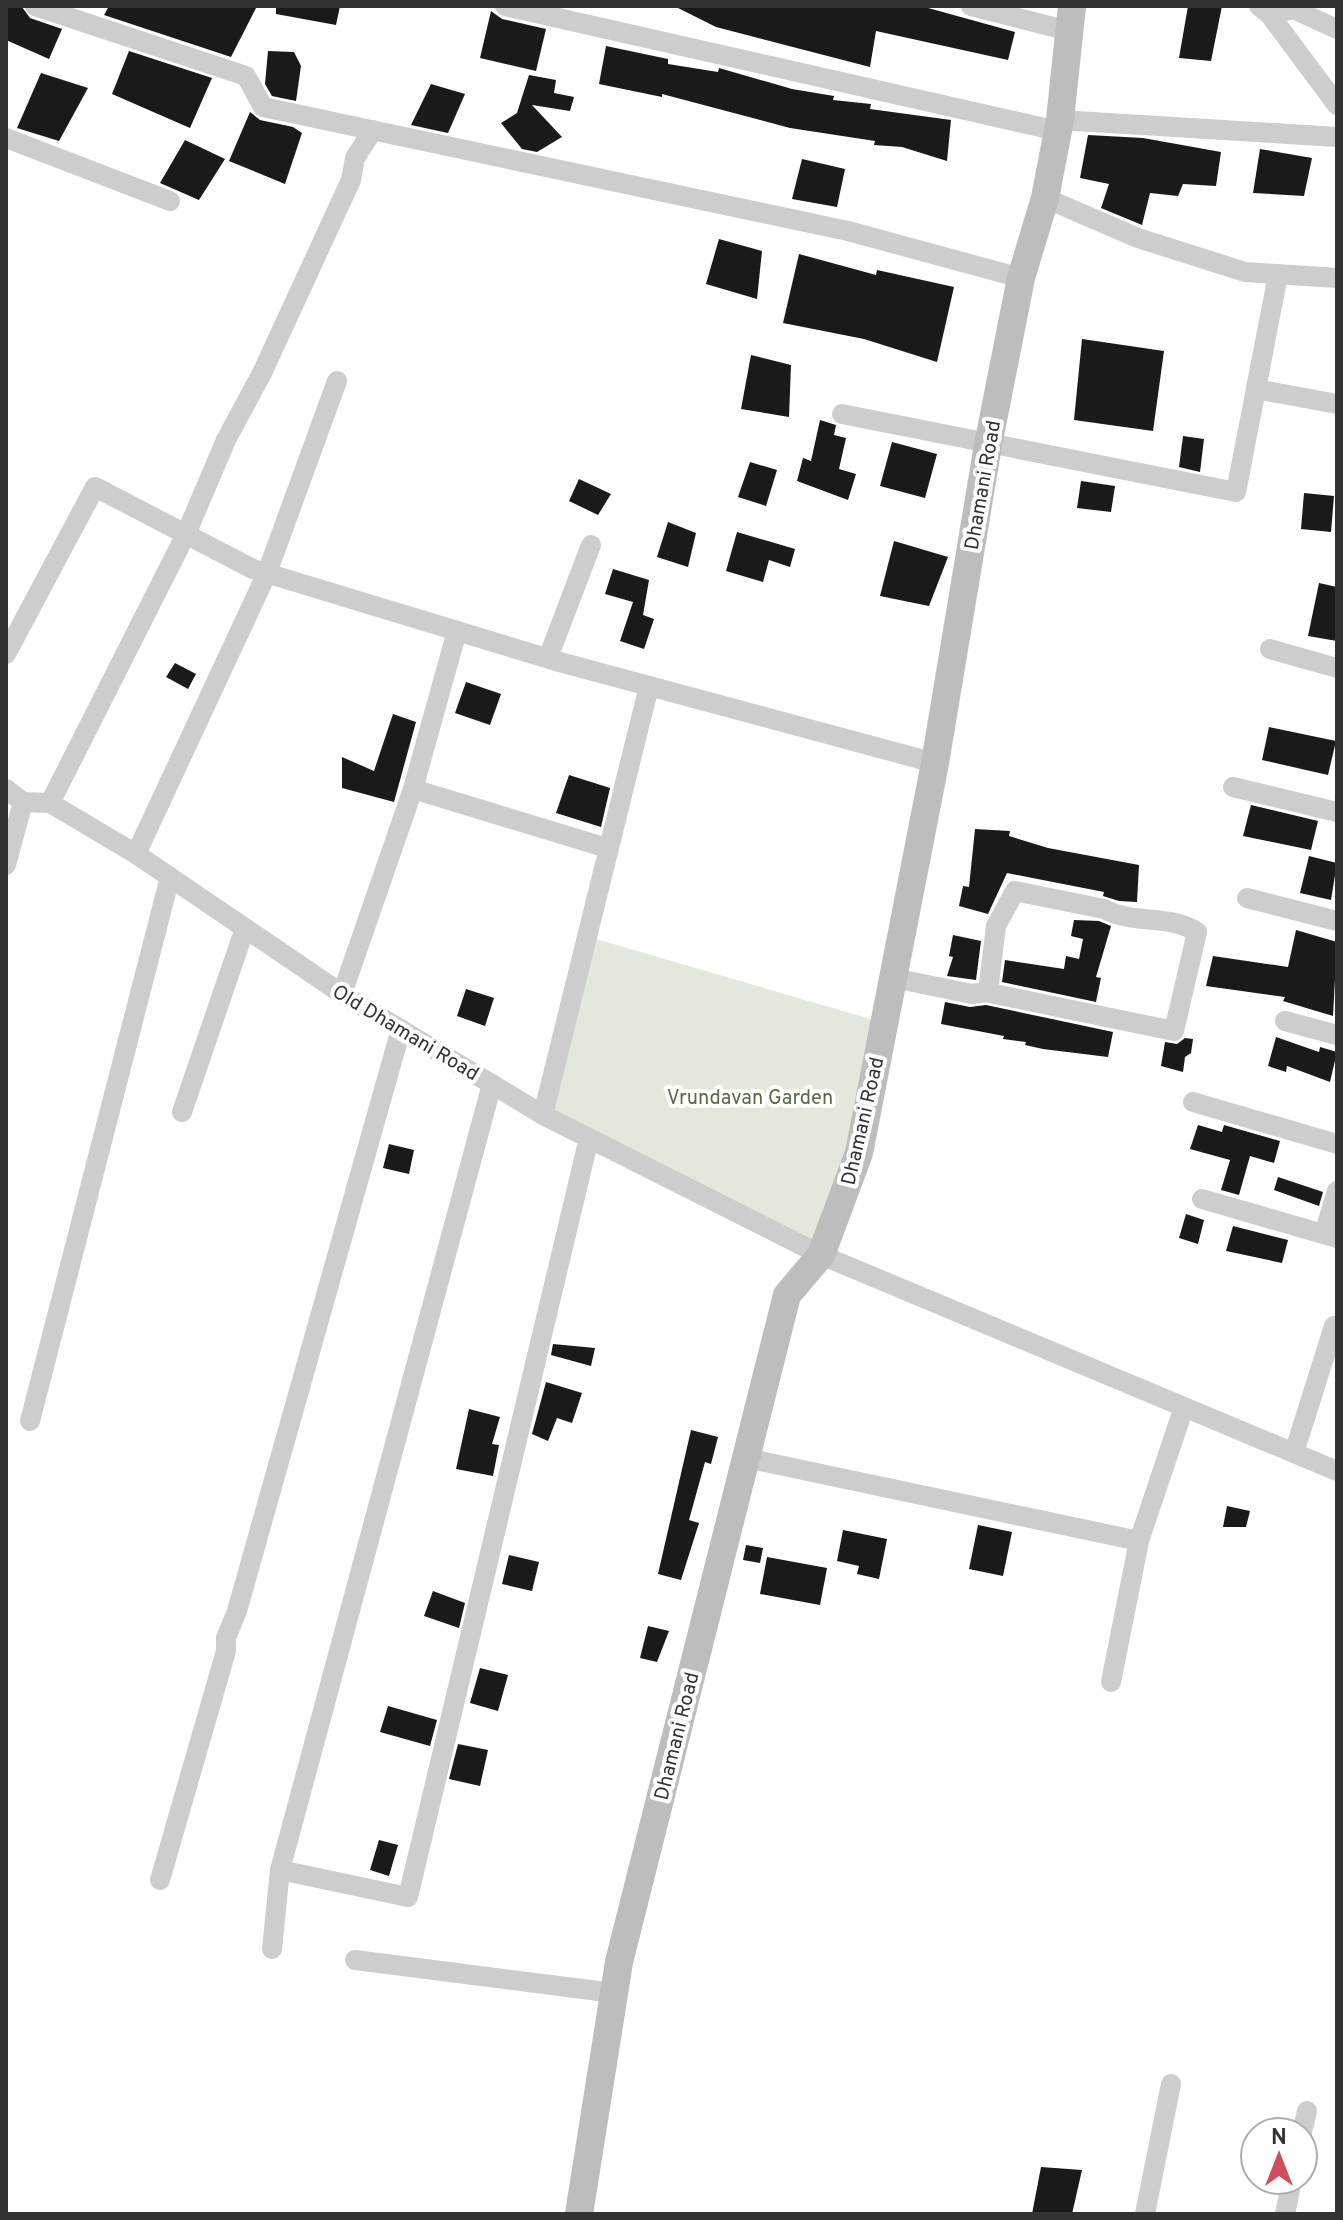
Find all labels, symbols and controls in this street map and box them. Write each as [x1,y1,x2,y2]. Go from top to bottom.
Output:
street label: Dhamani Road [960,419,1008,552]
street label: Old Dhamani Road [327,980,483,1088]
street label: Dhamani Road [837,1055,891,1188]
park label: Vrundavan Garden [667,1086,833,1112]
street label: Dhamani Road [649,1670,706,1803]
north arrow [1239,2116,1319,2196]
text: N [1271,2125,1287,2152]

